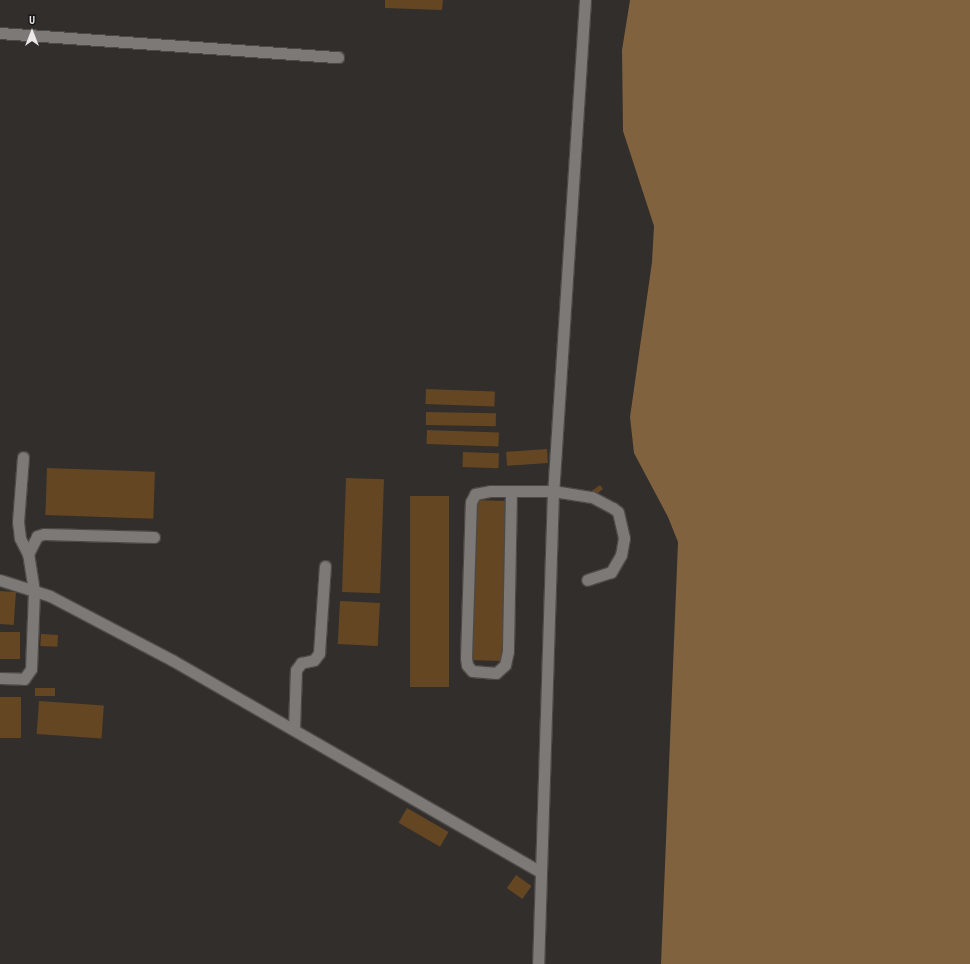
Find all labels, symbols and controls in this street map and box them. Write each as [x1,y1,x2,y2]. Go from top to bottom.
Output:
north arrow [12,12,52,52]
text: U [29,13,35,27]

